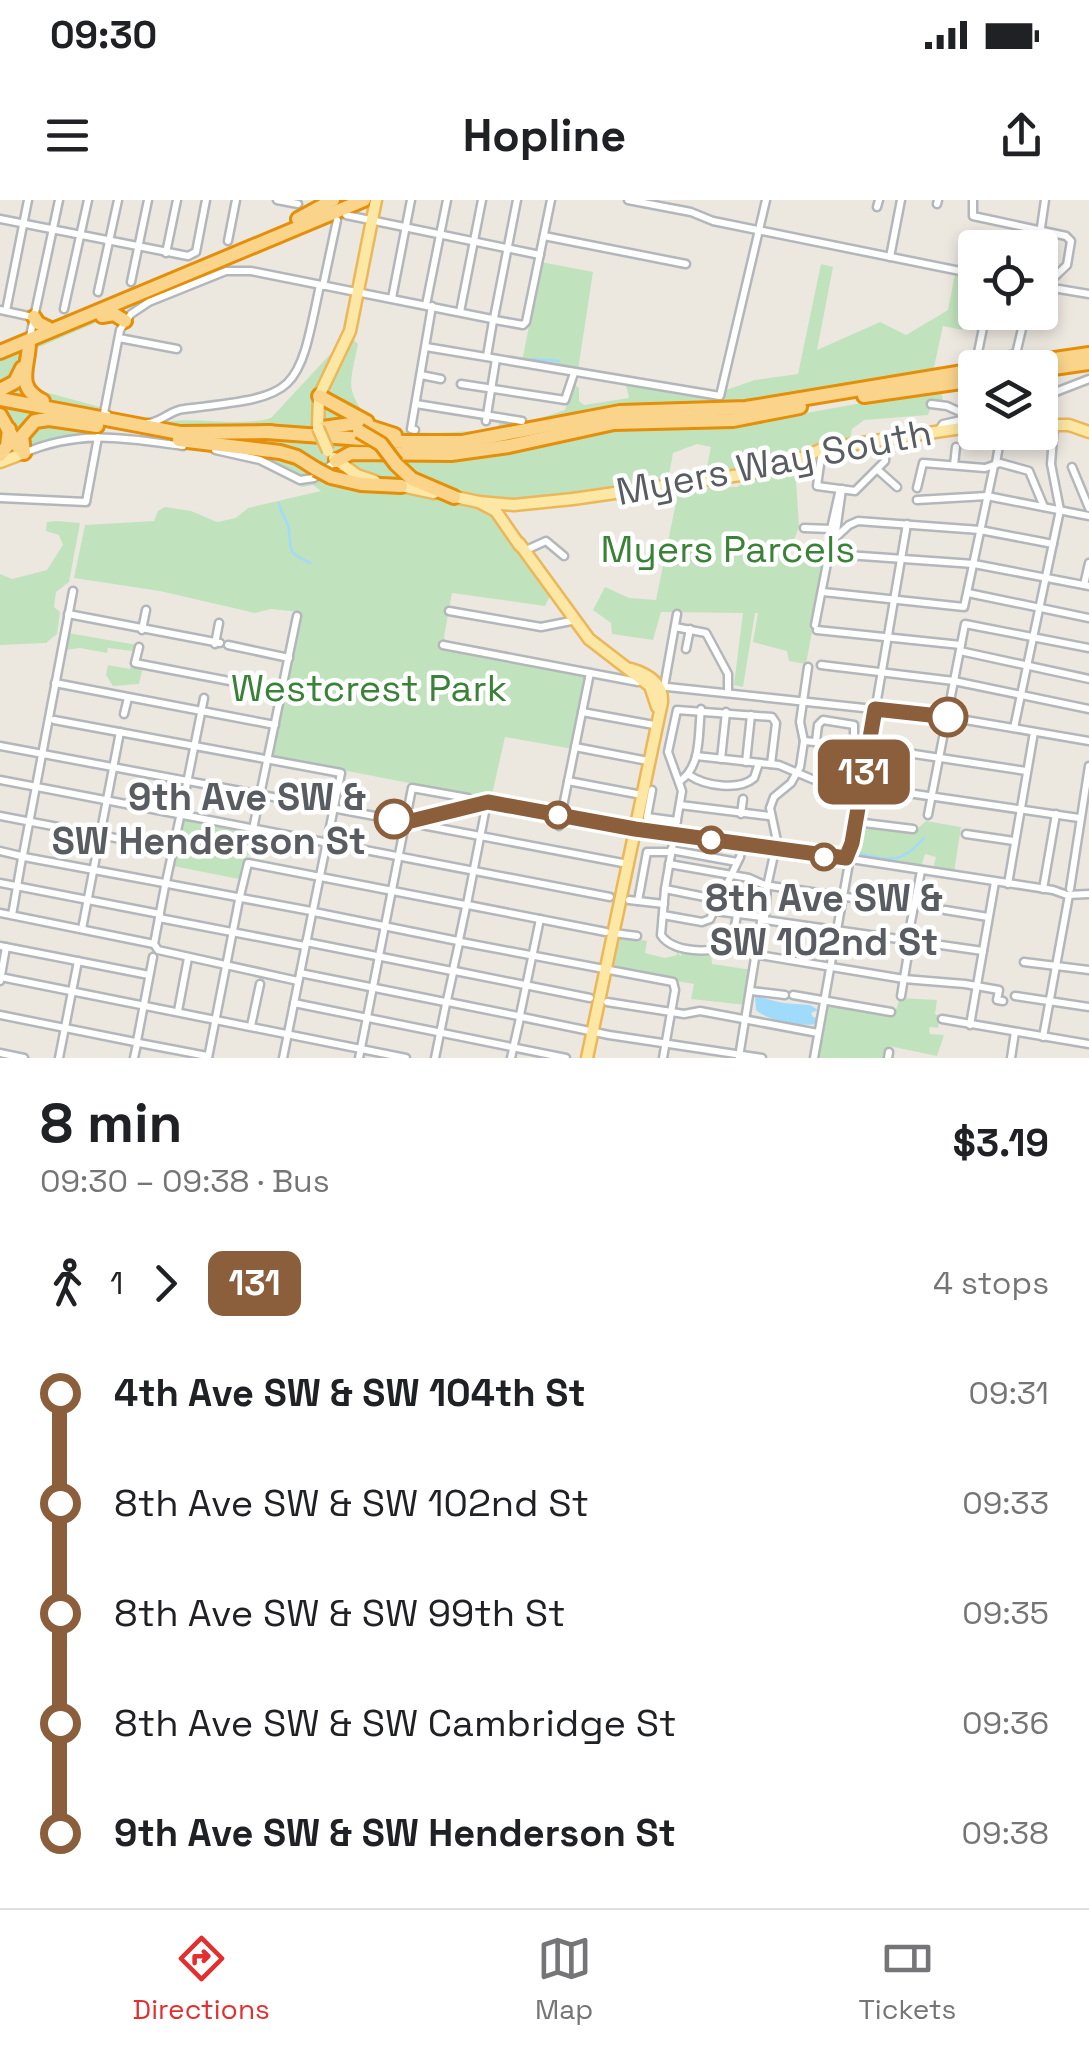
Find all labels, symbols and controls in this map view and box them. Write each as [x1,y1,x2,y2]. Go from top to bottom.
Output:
text: 09:30 [50,11,157,59]
text: Hopline [463,107,626,164]
icon: menu [40,108,95,163]
icon: share [994,108,1049,163]
map controls [958,230,1058,450]
button: locate [958,230,1058,330]
button: layers [958,350,1058,450]
street label: Myers Way South [612,408,936,516]
park label: Myers Parcels [601,525,855,573]
park label: Westcrest Park [231,664,507,712]
unlabelled marker [929,698,967,736]
line badge: 131 [806,740,922,804]
text: 131 [838,750,890,794]
place label: 9th Ave SW & SW Henderson St [52,773,366,865]
marker: 9th Ave SW & SW Henderson St [375,800,413,838]
unlabelled marker [545,802,571,828]
unlabelled marker [698,827,724,853]
marker: 8th Ave SW & SW 102nd St [811,844,837,870]
place label: 8th Ave SW & SW 102nd St [705,874,943,966]
text: 8 min [40,1088,182,1158]
text: $3.19 [953,1119,1049,1167]
text: 09:30 – 09:38 · Bus [40,1161,330,1201]
icon: walk [40,1256,95,1311]
icon: forward [138,1256,193,1311]
text: 131 [228,1261,281,1305]
text: 1 [110,1263,123,1303]
text: 4 stops [933,1263,1049,1303]
text: 4th Ave SW & SW 104th St [114,1369,586,1417]
text: 09:31 [969,1373,1049,1413]
text: 8th Ave SW & SW 102nd St [114,1479,589,1527]
text: 09:33 [962,1483,1049,1523]
text: 8th Ave SW & SW 99th St [114,1589,565,1637]
text: 09:35 [962,1593,1049,1633]
text: 8th Ave SW & SW Cambridge St [114,1699,677,1747]
text: 09:36 [962,1703,1049,1743]
text: 9th Ave SW & SW Henderson St [114,1809,676,1857]
text: 09:38 [962,1813,1049,1853]
tab: Directions [133,1931,270,2027]
tab: Map [535,1931,593,2027]
tab: Tickets [859,1931,956,2027]

